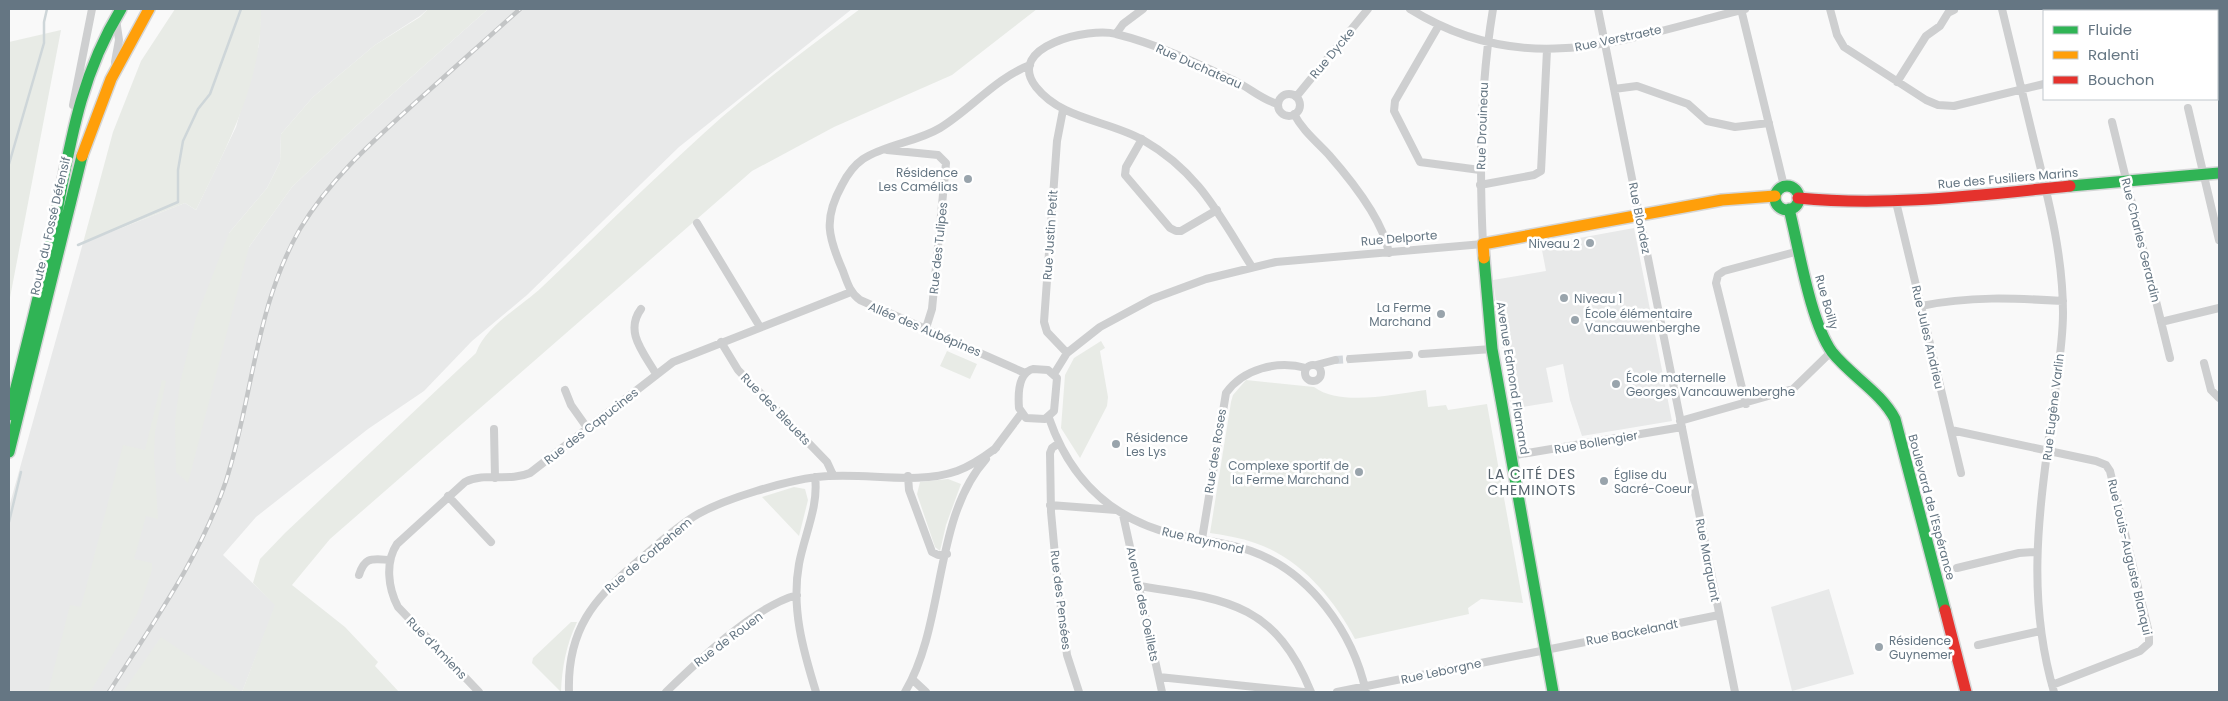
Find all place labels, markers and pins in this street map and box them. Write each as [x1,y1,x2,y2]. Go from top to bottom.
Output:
place label: Résidence Les Camélias [878,164,958,195]
marker: Résidence Les Camélias [962,173,974,185]
place label: Niveau 2 [1529,235,1580,252]
marker: Niveau 2 [1584,237,1596,249]
place label: Niveau 1 [1574,290,1622,307]
marker: Niveau 1 [1558,292,1570,304]
place label: La Ferme Marchand [1369,299,1431,330]
place label: École élémentaire Vancauwenberghe [1585,305,1700,336]
marker: La Ferme Marchand [1435,308,1447,320]
marker: École élémentaire Vancauwenberghe [1569,314,1581,326]
place label: École maternelle Georges Vancauwenberghe [1626,369,1795,400]
marker: École maternelle Georges Vancauwenberghe [1610,378,1622,390]
place label: Résidence Les Lys [1126,429,1188,460]
marker: Résidence Les Lys [1110,438,1122,450]
place label: Complexe sportif de la Ferme Marchand [1228,457,1349,488]
marker: Complexe sportif de la Ferme Marchand [1353,466,1365,478]
place label: Église du Sacré-Coeur [1614,466,1692,497]
marker: Église du Sacré-Coeur [1598,475,1610,487]
place label: Résidence Guynemer [1889,632,1953,663]
marker: Résidence Guynemer [1873,641,1885,653]

